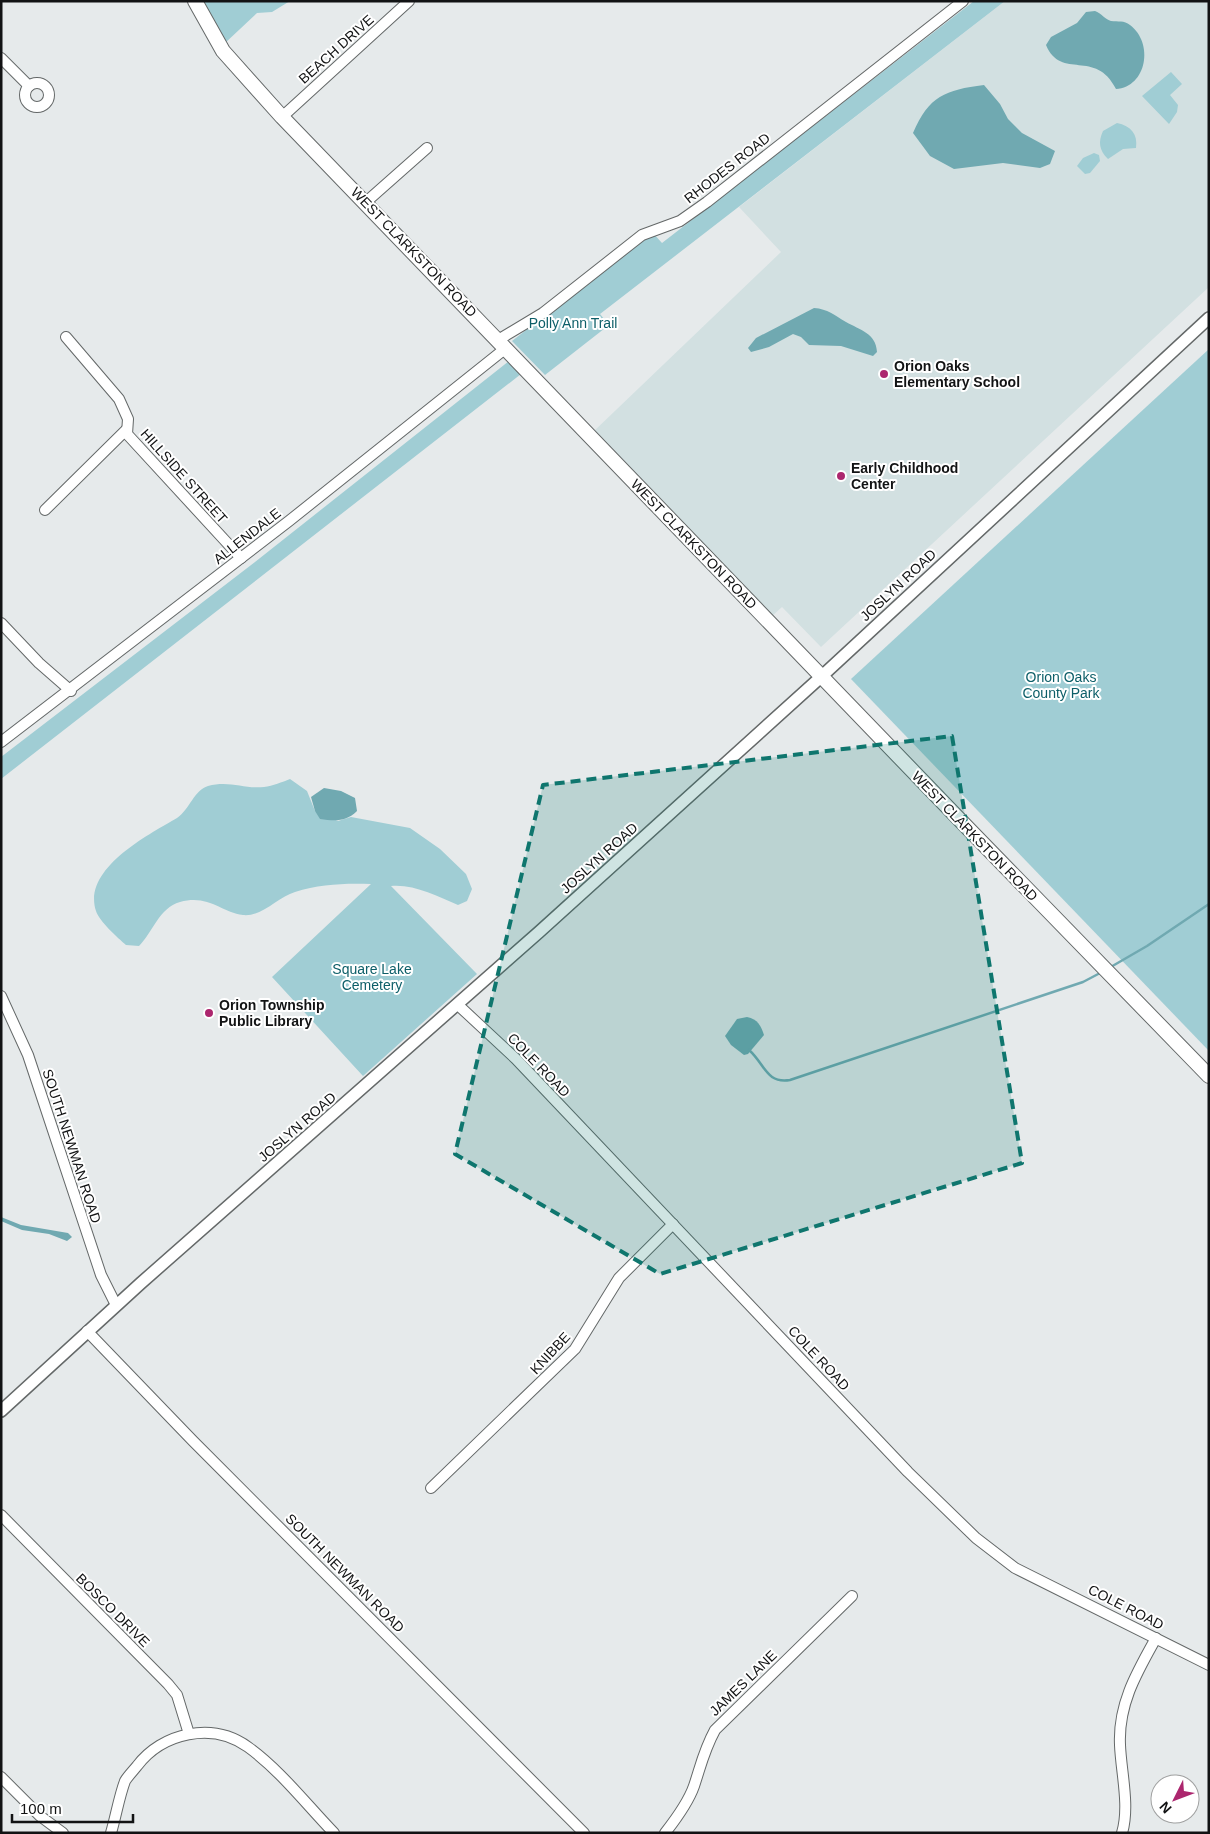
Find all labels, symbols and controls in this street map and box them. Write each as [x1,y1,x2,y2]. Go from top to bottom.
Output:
street label: BEACH DRIVE [295,11,377,87]
street label: RHODES ROAD [681,130,773,206]
street label: WEST CLARKSTON ROAD [348,184,480,320]
park label: Polly Ann Trail [529,315,617,331]
place label: Orion Oaks Elementary School [894,358,1020,390]
marker: Orion Oaks Elementary School [878,368,890,380]
street label: HILLSIDE STREET [137,426,231,527]
place label: Early Childhood Center [851,460,958,492]
marker: Early Childhood Center [835,470,847,482]
street label: WEST CLARKSTON ROAD [628,476,760,612]
street label: ALLENDALE [210,505,284,567]
street label: JOSLYN ROAD [857,546,939,624]
park label: Orion Oaks County Park [1022,669,1101,701]
street label: WEST CLARKSTON ROAD [909,768,1041,904]
street label: JOSLYN ROAD [557,819,641,897]
park label: Square Lake Cemetery [332,961,412,993]
place label: Orion Township Public Library [219,997,325,1029]
marker: Orion Township Public Library [203,1007,215,1019]
street label: COLE ROAD [505,1030,573,1100]
street label: SOUTH NEWMAN ROAD [40,1067,104,1225]
street label: JOSLYN ROAD [255,1089,339,1165]
street label: COLE ROAD [785,1322,853,1394]
street label: KNIBBE [527,1329,573,1377]
street label: SOUTH NEWMAN ROAD [282,1510,408,1636]
street label: BOSCO DRIVE [73,1570,153,1650]
street label: COLE ROAD [1086,1581,1166,1633]
street label: JAMES LANE [706,1647,780,1719]
north arrow [1150,1774,1200,1824]
scale bar [12,1792,134,1824]
text: N [1156,1799,1175,1817]
text: 100 m [20,1800,62,1817]

